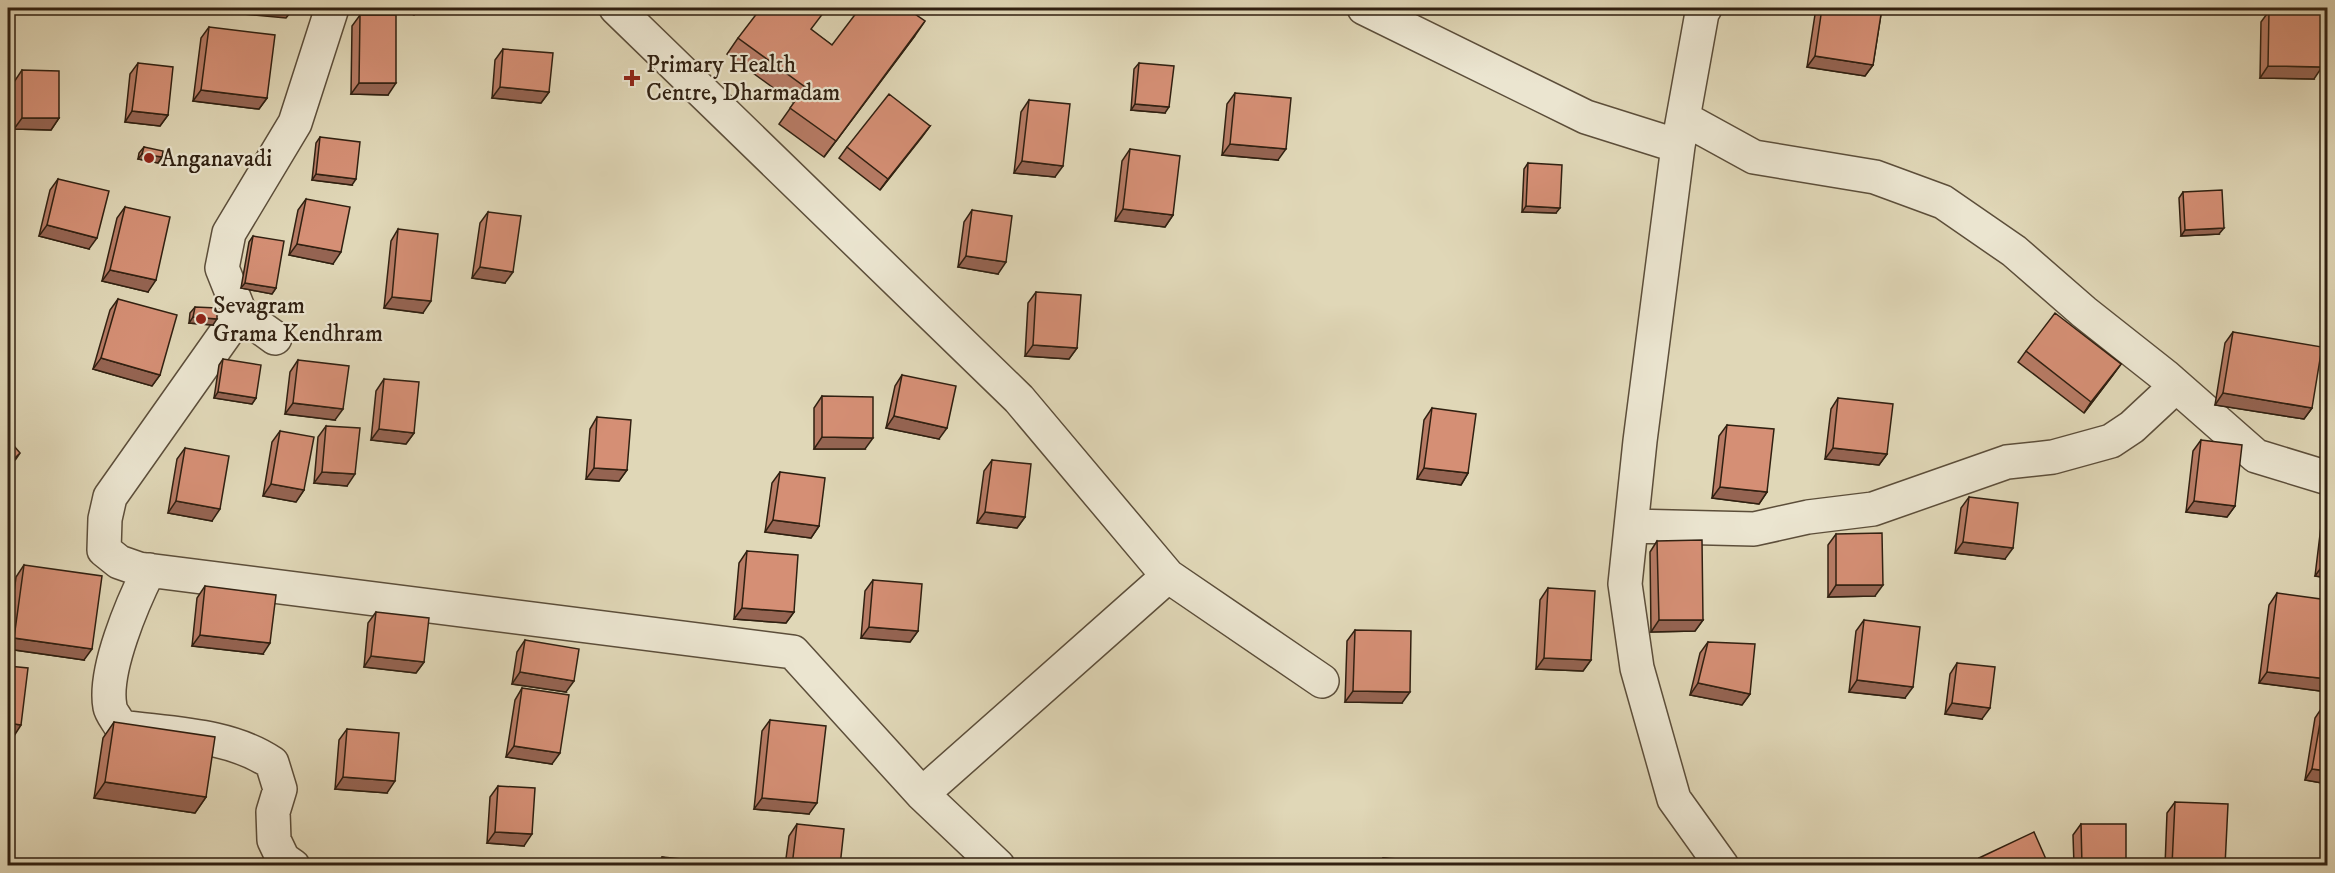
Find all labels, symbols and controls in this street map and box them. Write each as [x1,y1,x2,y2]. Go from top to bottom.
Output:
place label: Primary Health Centre, Dharmadam [646,50,840,108]
marker: Primary Health Centre, Dharmadam [623,69,641,87]
place label: Anganavadi [161,144,272,174]
marker: Anganavadi [142,151,156,165]
place label: Sevagram Grama Kendhram [213,291,383,349]
marker: Sevagram Grama Kendhram [194,312,208,326]

